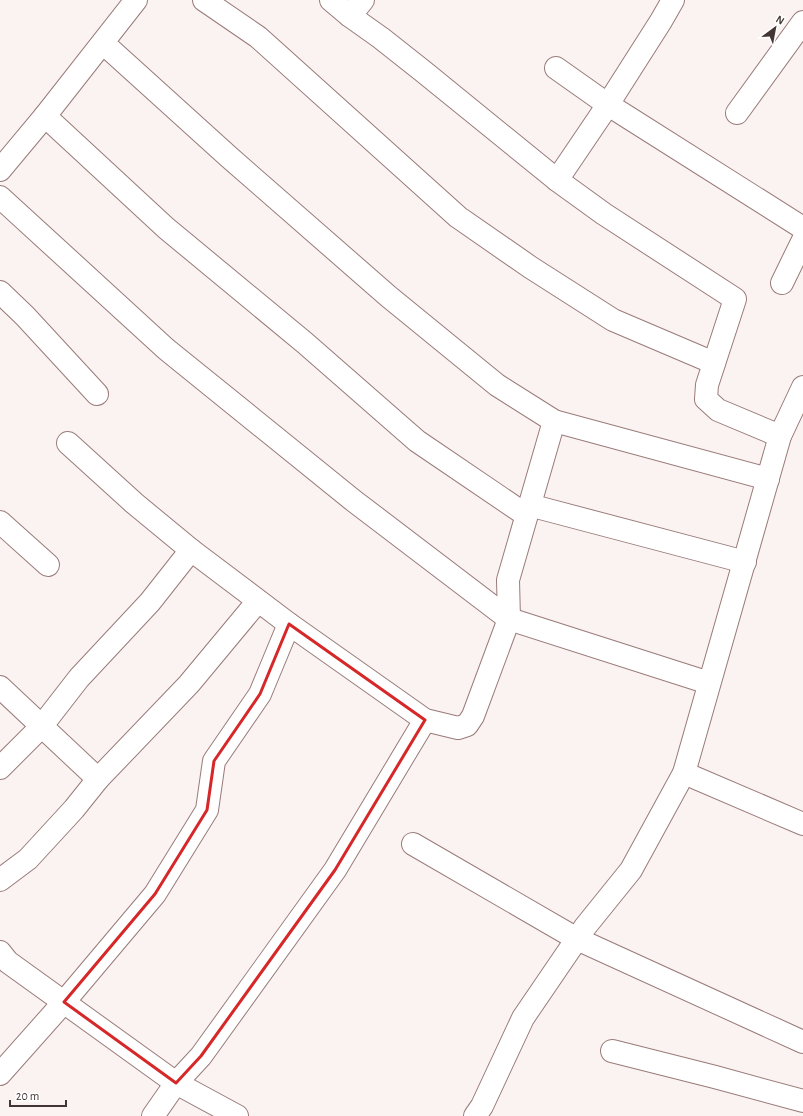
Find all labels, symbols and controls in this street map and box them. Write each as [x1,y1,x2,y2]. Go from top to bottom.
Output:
north arrow [755,8,795,48]
text: N [774,13,786,27]
scale bar [10,1082,66,1108]
text: 20 m [16,1090,39,1102]

